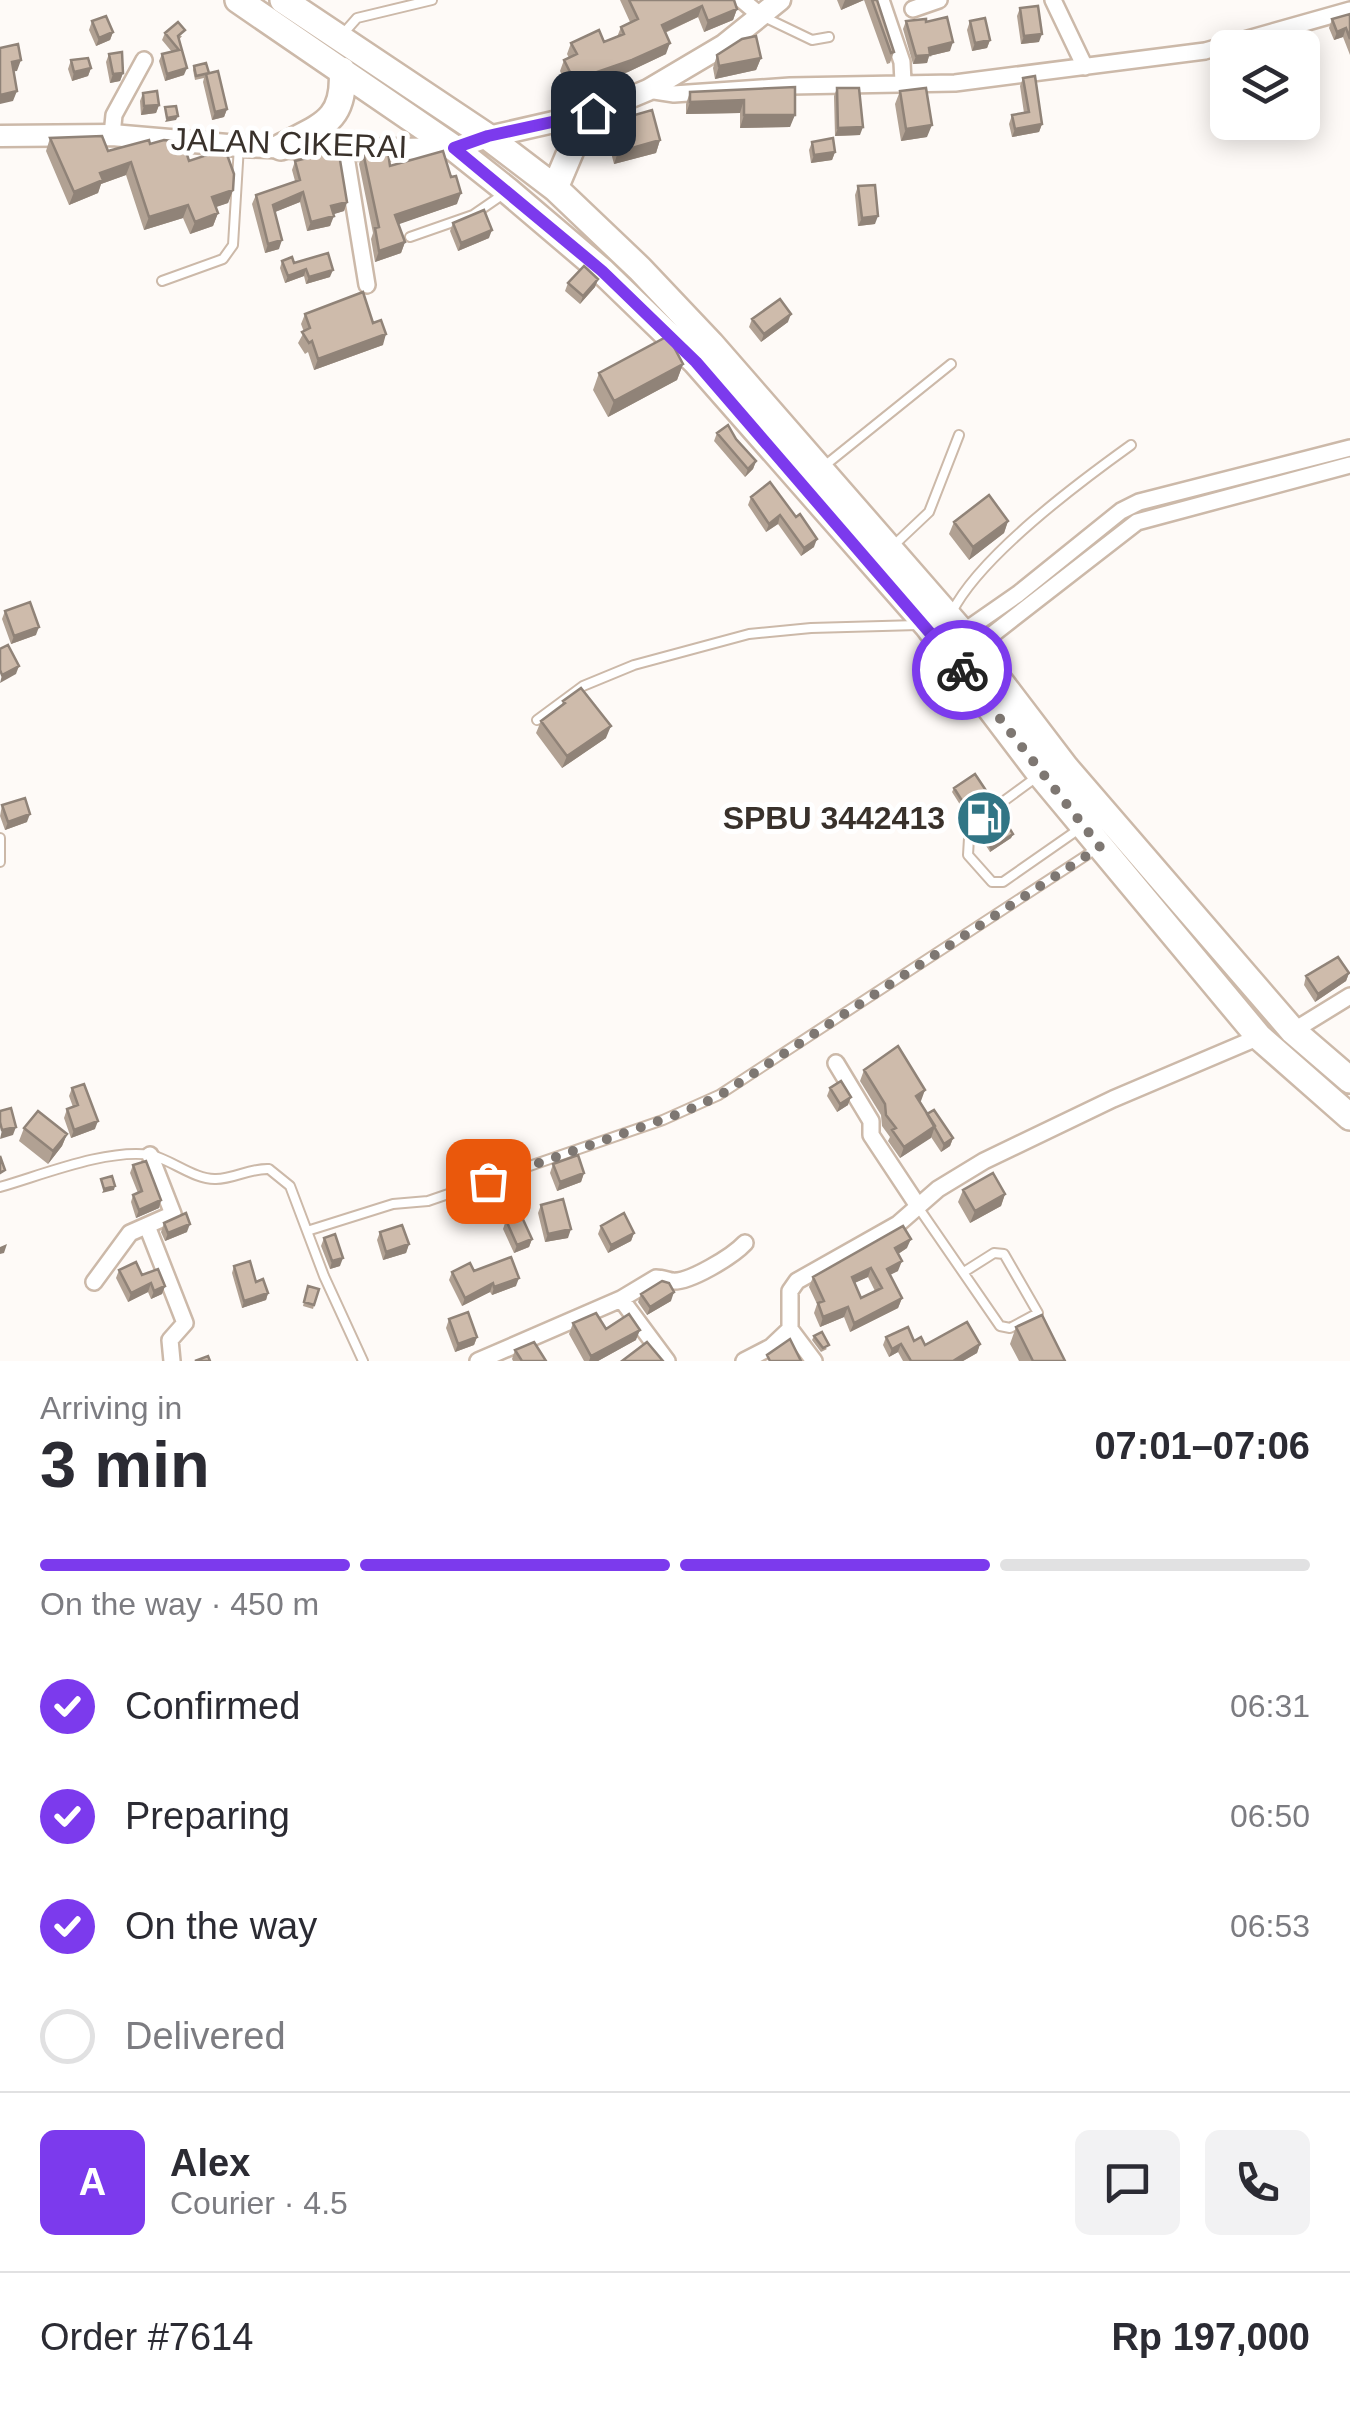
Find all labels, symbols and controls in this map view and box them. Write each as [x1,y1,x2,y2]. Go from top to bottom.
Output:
map controls [1210,30,1320,140]
button: layers [1210,30,1320,140]
pin [551,71,636,156]
icon: home [566,86,621,141]
street label: JALAN CIKERAI [170,121,408,165]
courier [912,620,1012,720]
icon: bike [935,643,990,698]
fuel station icon: SPBU 3442413 [954,788,1014,848]
place label: SPBU 3442413 [723,800,945,836]
pin [446,1139,531,1224]
icon: bag [461,1154,516,1209]
text: Arriving in [40,1390,182,1426]
text: 07:01–07:06 [1094,1425,1310,1467]
text: 3 min [40,1428,210,1501]
text: On the way · 450 m [40,1586,319,1622]
icon: check [40,1679,95,1734]
text: Confirmed [125,1685,300,1727]
text: 06:31 [1230,1688,1310,1724]
icon: check [40,1789,95,1844]
text: Preparing [125,1795,290,1837]
text: 06:50 [1230,1798,1310,1834]
icon: check [40,1899,95,1954]
text: On the way [125,1905,317,1947]
text: 06:53 [1230,1908,1310,1944]
text: Delivered [125,2015,286,2057]
button: chat [1075,2130,1180,2235]
button: phone [1205,2130,1310,2235]
text: Alex [170,2142,250,2184]
text: A [79,2161,106,2203]
text: Courier · 4.5 [170,2185,348,2221]
text: Order #7614 [40,2316,253,2358]
text: Rp 197,000 [1111,2316,1310,2358]

